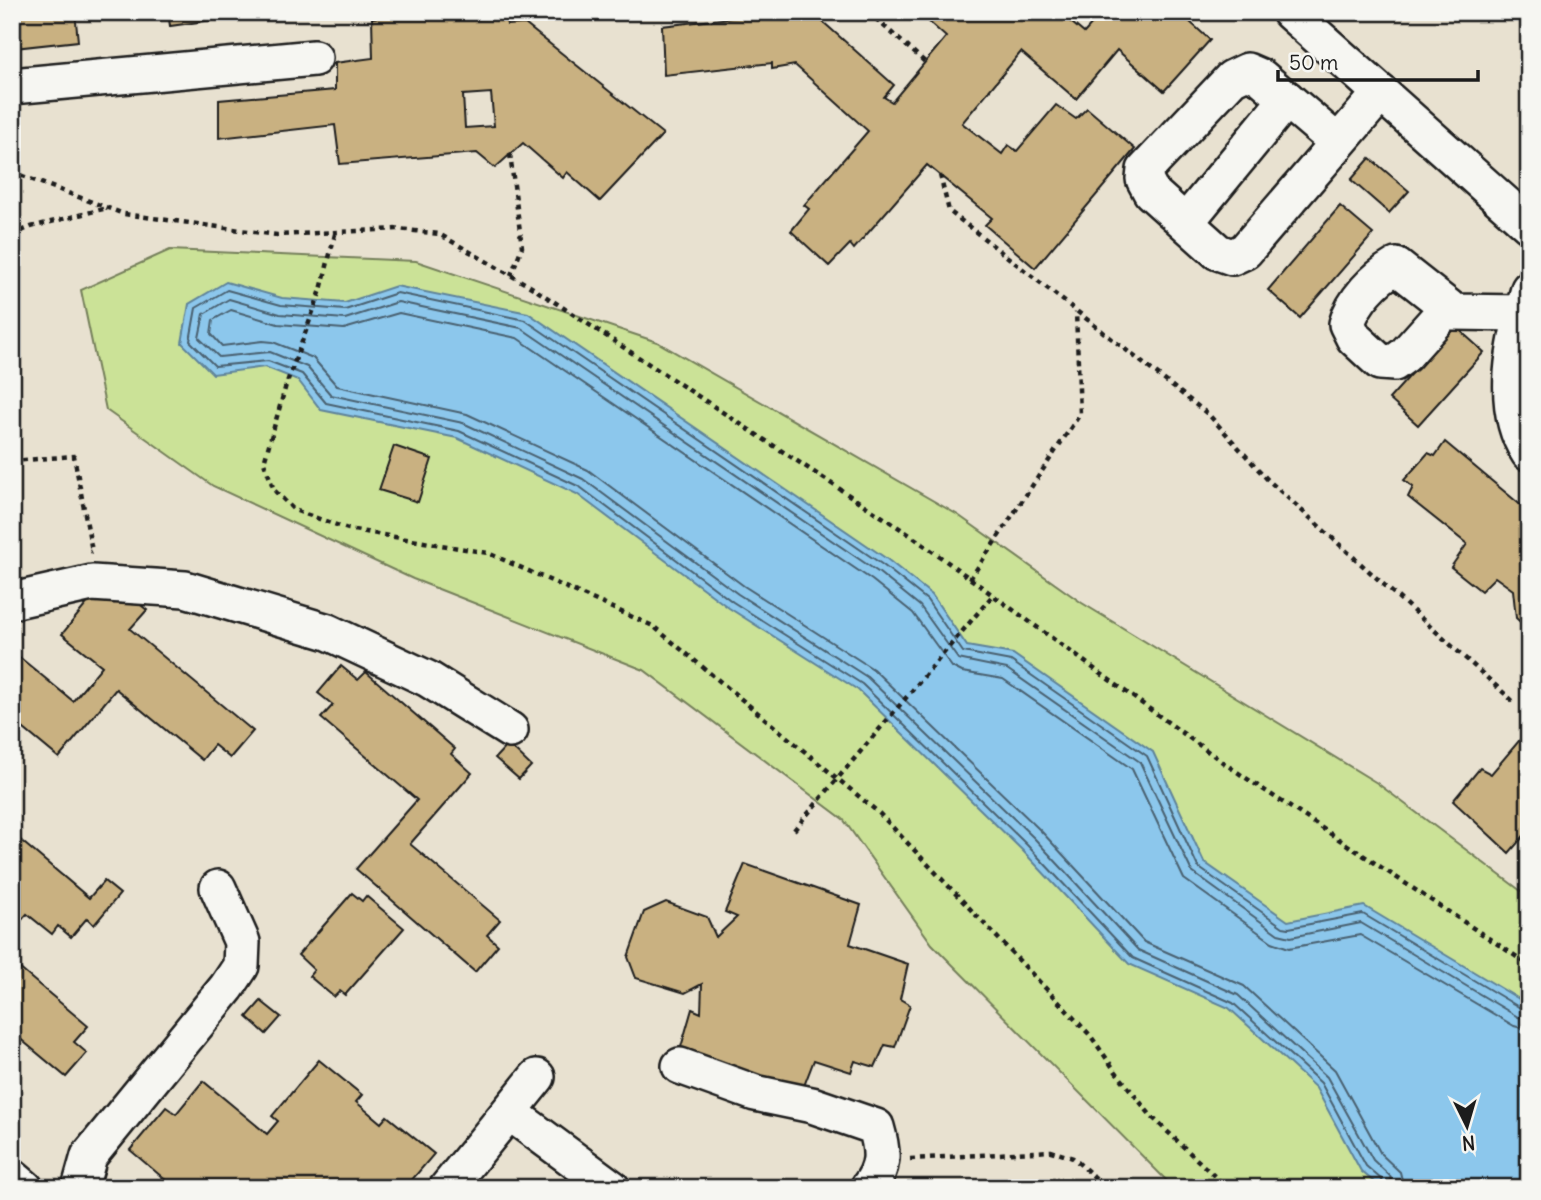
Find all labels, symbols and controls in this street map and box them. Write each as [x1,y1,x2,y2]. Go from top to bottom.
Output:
scale bar [1278,38,1478,82]
text: 50 m [1289,49,1338,76]
north arrow [1432,1092,1502,1162]
text: N [1461,1130,1476,1155]

